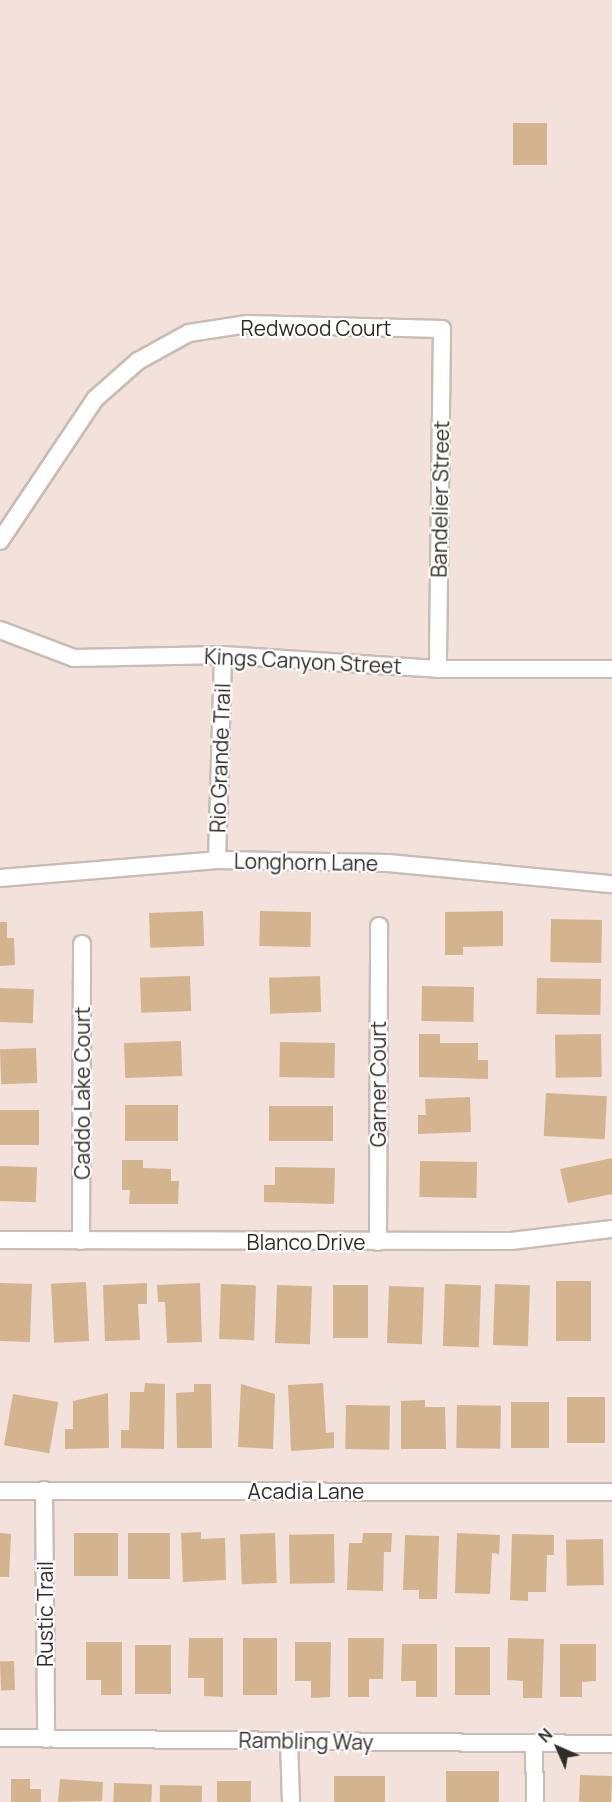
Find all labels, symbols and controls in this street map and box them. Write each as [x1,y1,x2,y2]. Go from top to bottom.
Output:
street label: Redwood Court [240,315,392,341]
street label: Bandelier Street [426,420,454,578]
street label: Kings Canyon Street [204,643,402,679]
street label: Rio Grande Trail [205,683,235,833]
street label: Longhorn Lane [234,848,378,876]
street label: Caddo Lake Court [69,1006,95,1180]
street label: Garner Court [365,1021,391,1147]
street label: Blanco Drive [247,1229,365,1255]
street label: Acadia Lane [248,1478,364,1504]
street label: Rustic Trail [32,1561,58,1667]
north arrow [528,1718,588,1778]
text: N [533,1723,557,1747]
street label: Rambling Way [238,1727,374,1755]

